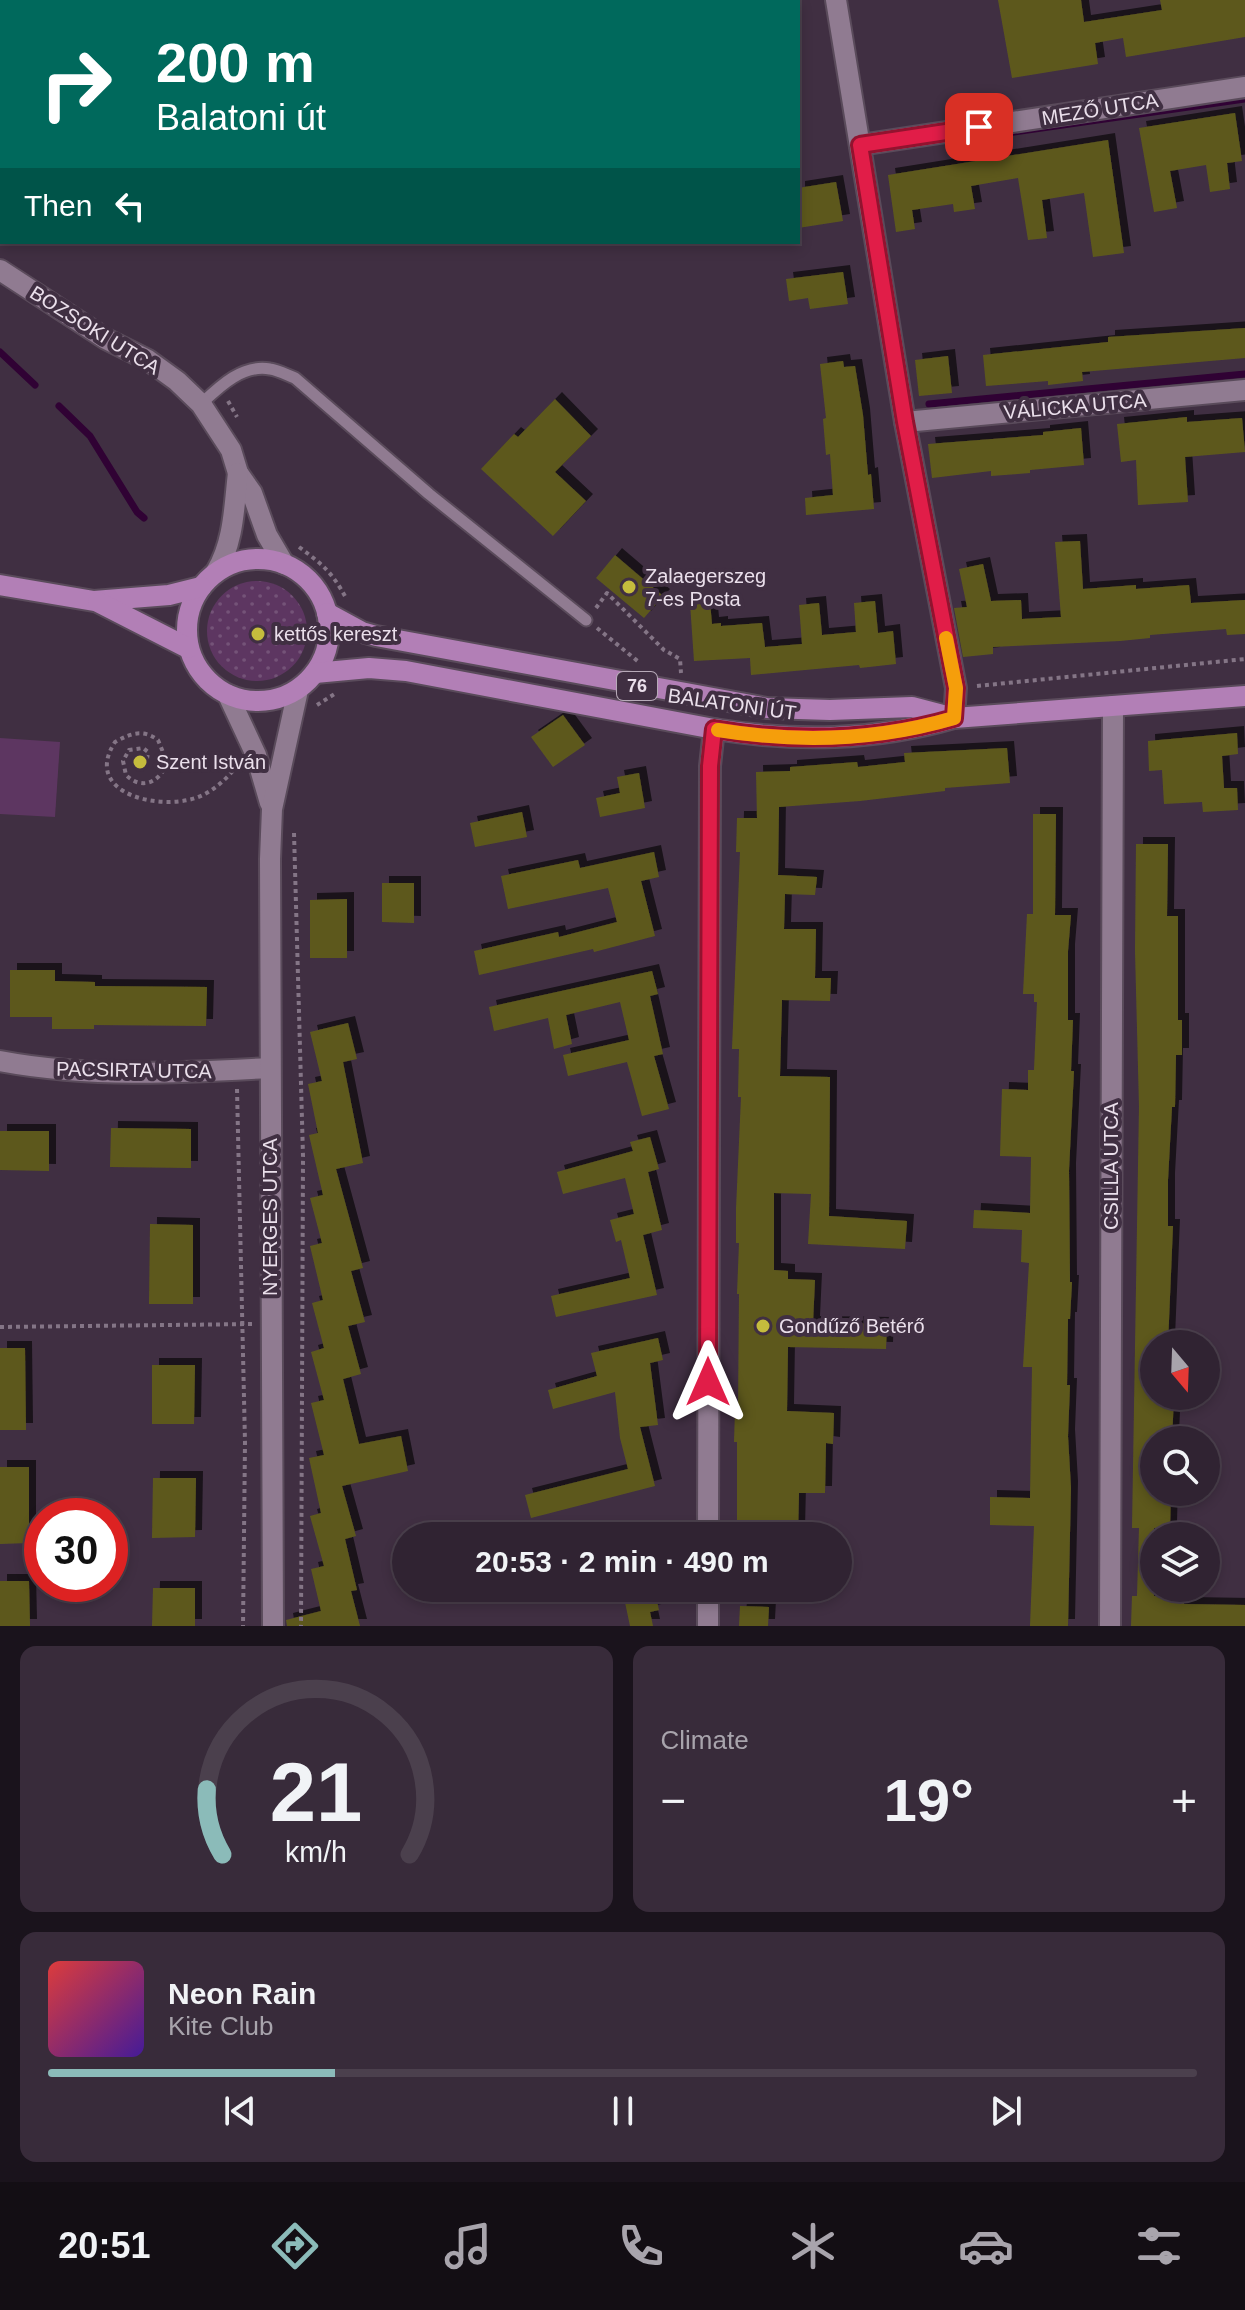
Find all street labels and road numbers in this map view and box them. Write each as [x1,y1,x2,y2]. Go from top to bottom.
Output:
street label: MEZŐ UTCA [1040,89,1161,129]
street label: BOZSOKI UTCA [26,281,165,379]
street label: VÁLICKA UTCA [1003,389,1148,423]
road number: 76 [617,672,657,700]
street label: BALATONI ÚT [666,684,798,724]
street label: PACSIRTA UTCA [56,1058,213,1082]
street label: CSILLA UTCA [1100,1101,1122,1230]
street label: NYERGES UTCA [259,1137,281,1296]

